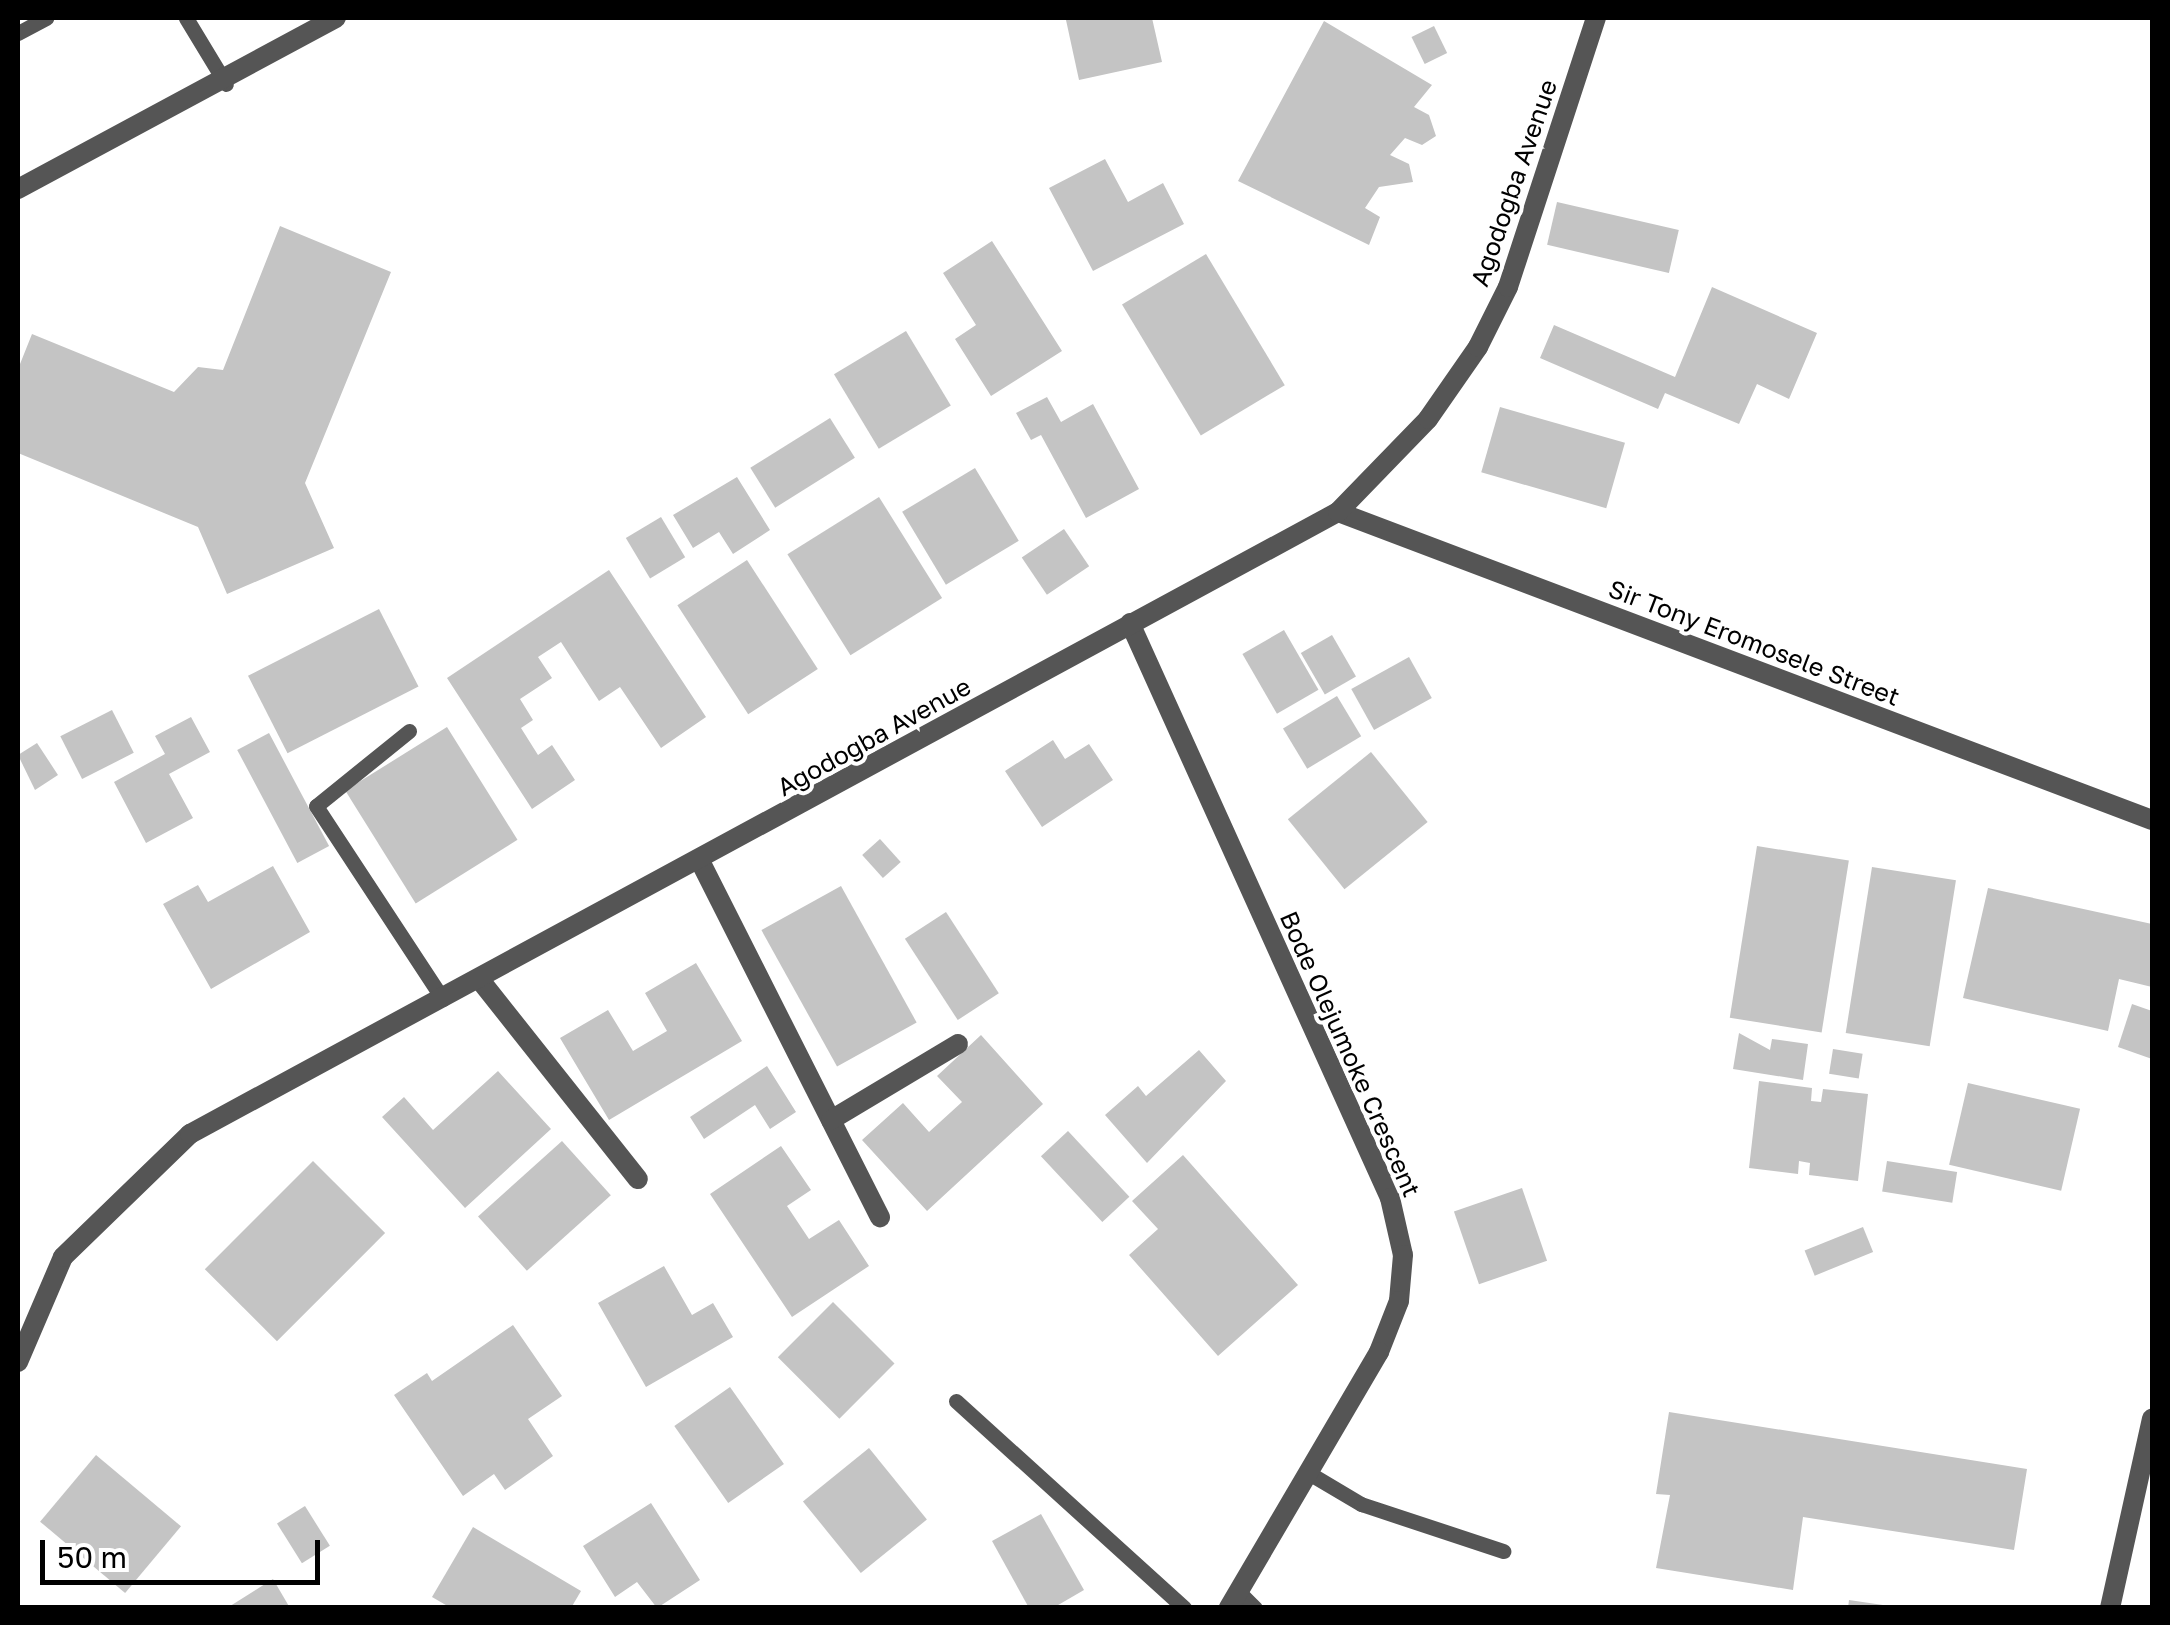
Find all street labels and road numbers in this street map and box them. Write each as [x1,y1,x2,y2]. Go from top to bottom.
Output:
street label: Agodogba Avenue [1465,76,1563,290]
street label: Sir Tony Eromosele Street [1604,574,1904,712]
street label: Agodogba Avenue [772,671,976,803]
street label: Bode Olejumoke Crescent [1273,907,1427,1201]

